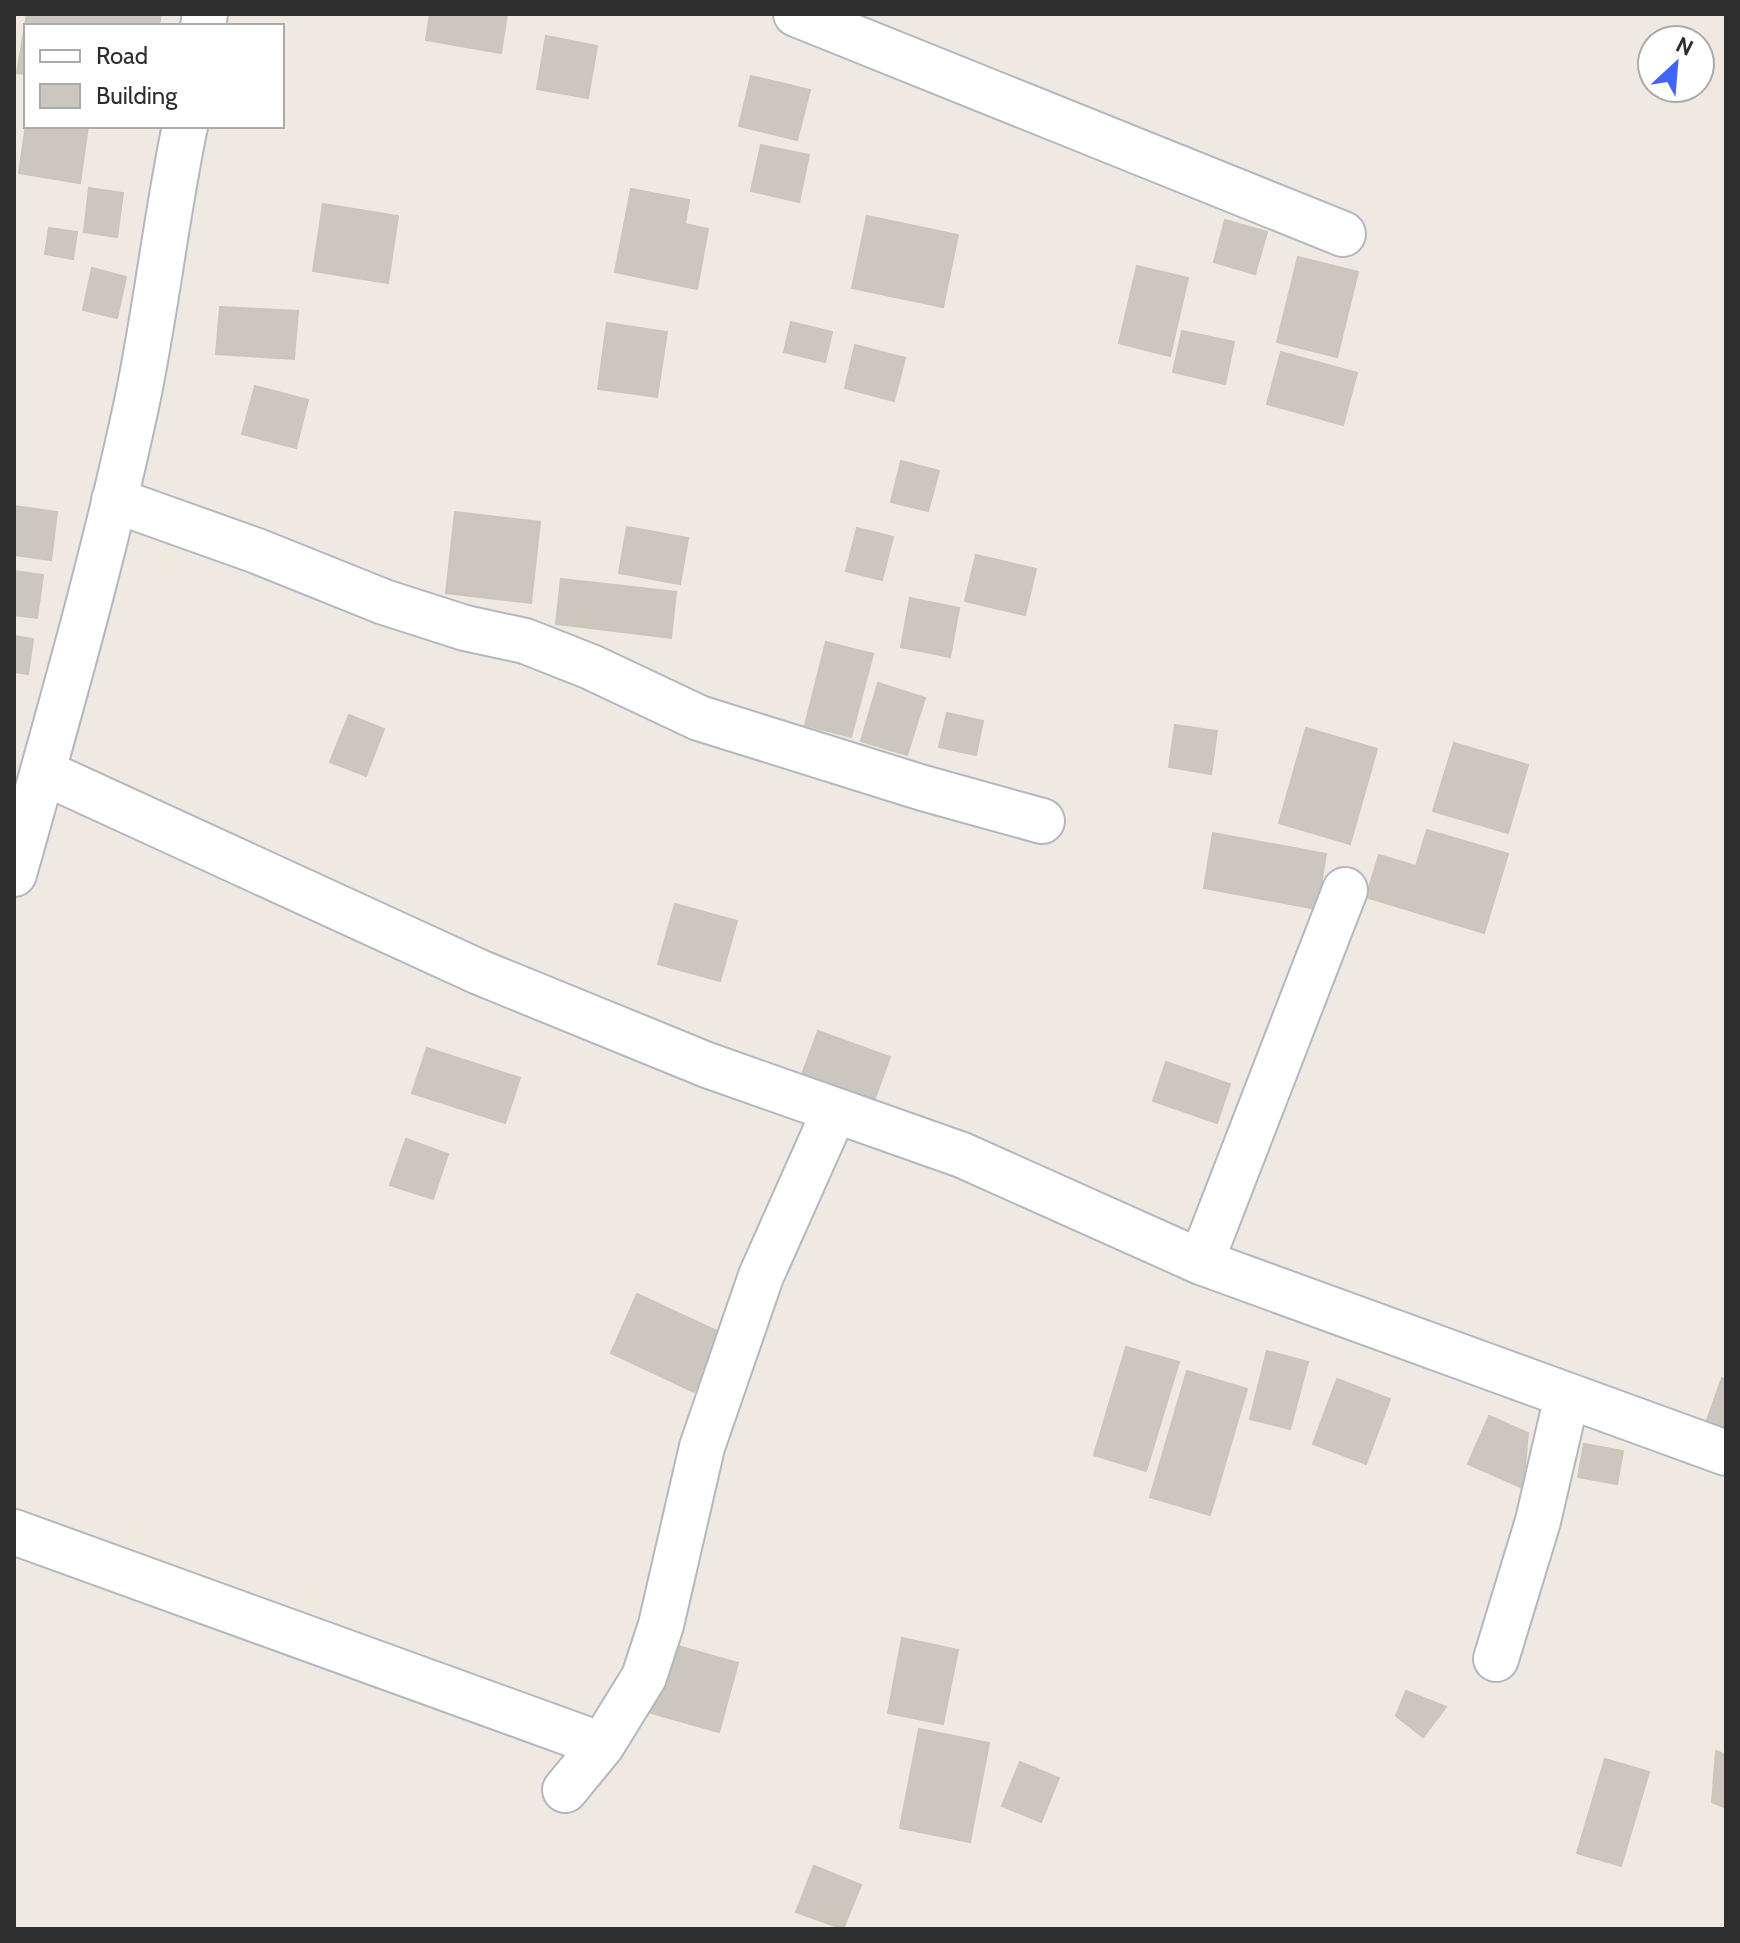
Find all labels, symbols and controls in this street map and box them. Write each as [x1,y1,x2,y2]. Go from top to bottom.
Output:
legend [24,24,284,128]
north arrow [1636,24,1716,104]
text: N [1672,31,1697,62]
text: Road [96,41,148,70]
text: Building [96,81,178,110]

